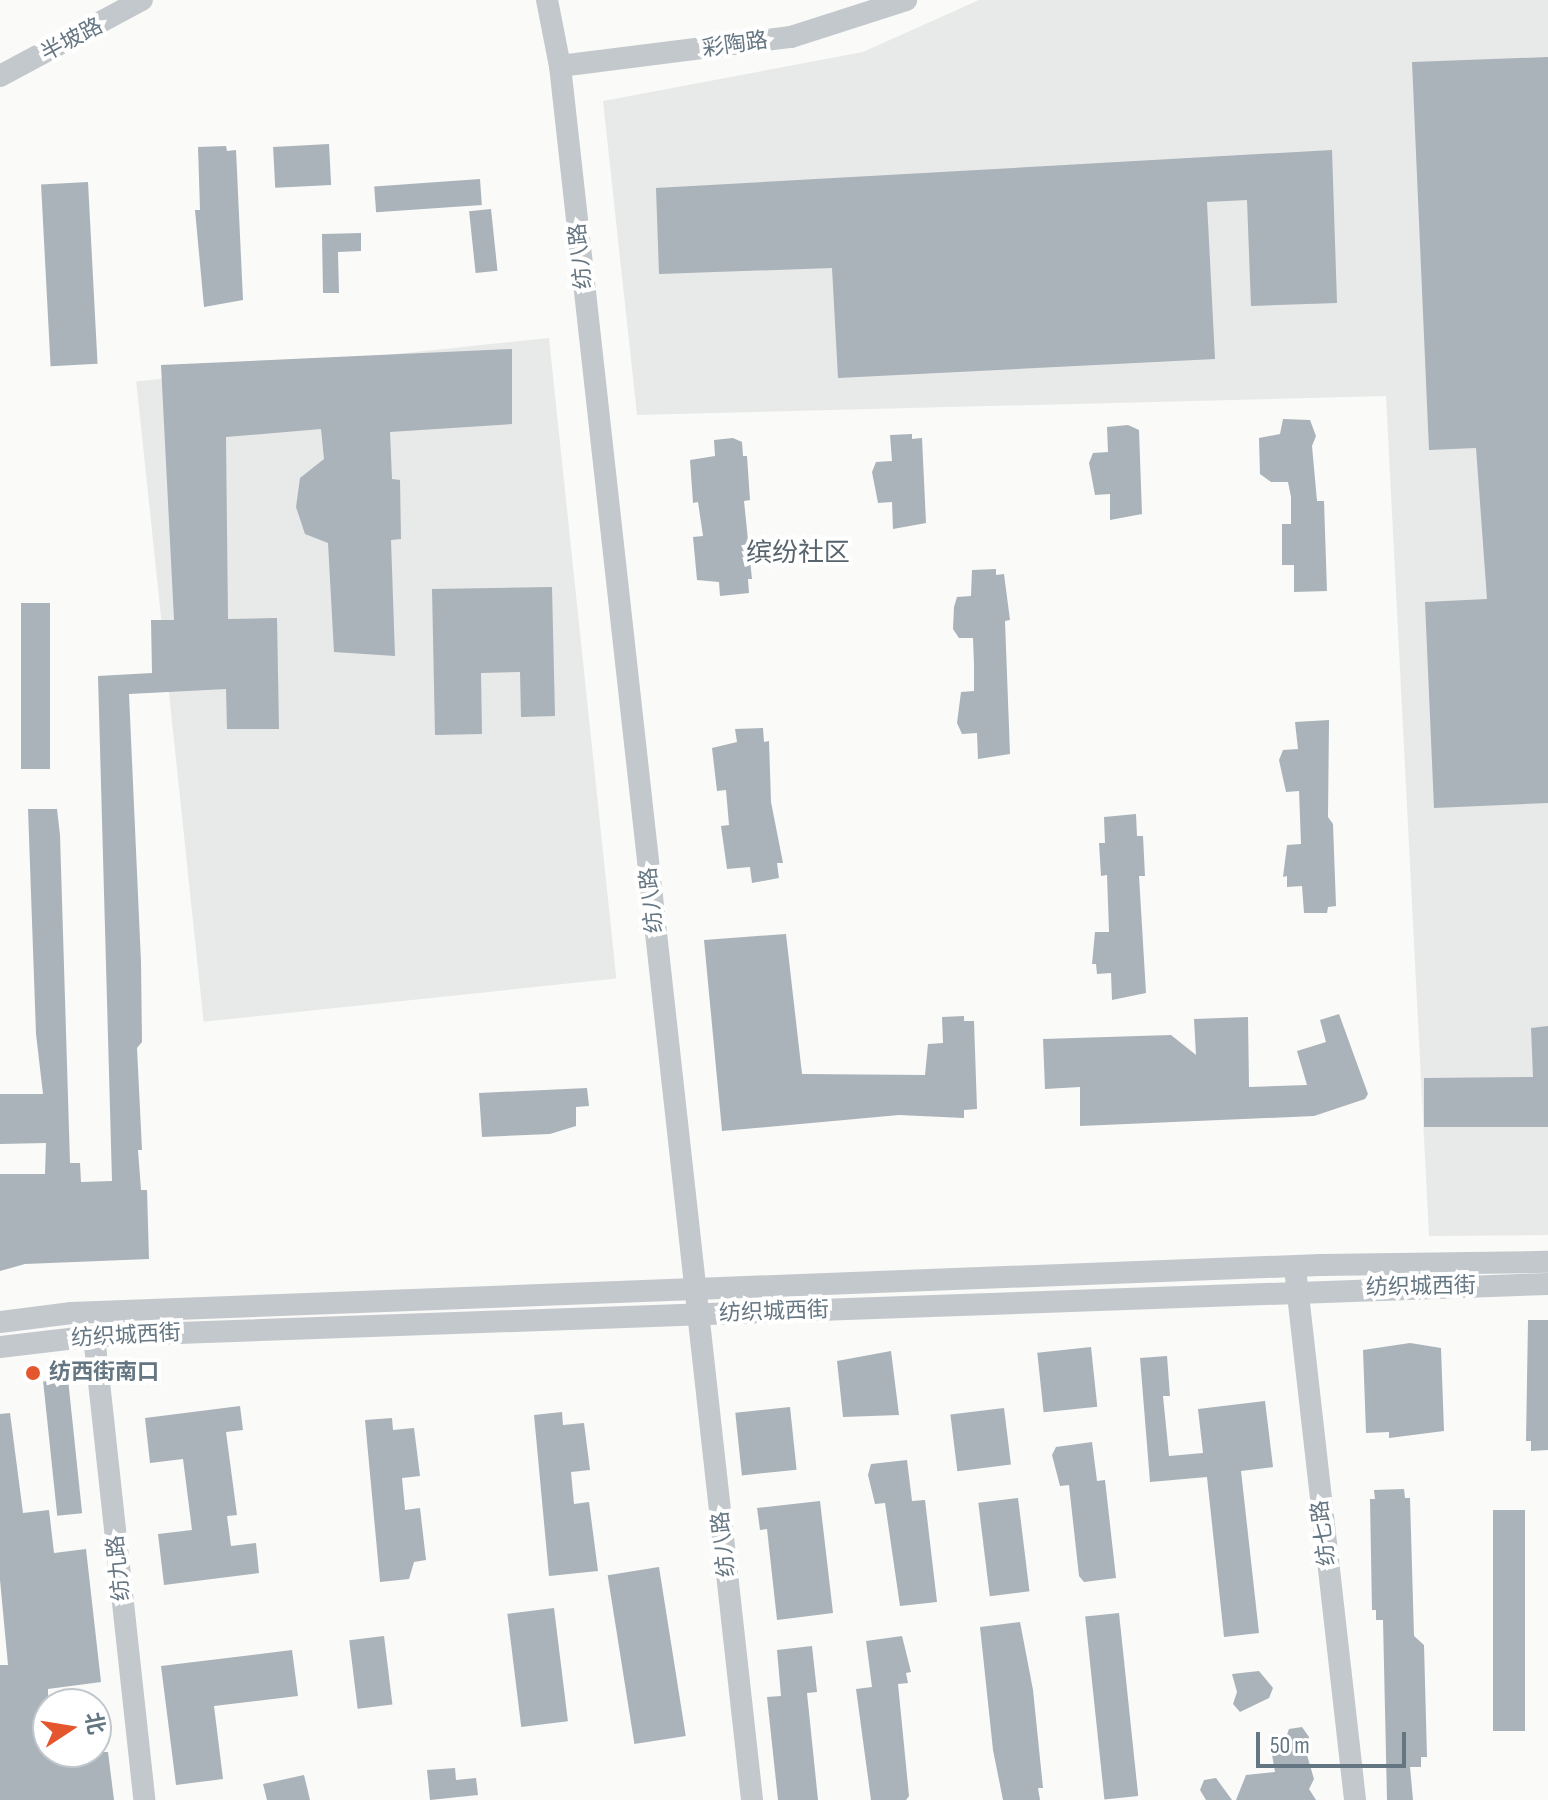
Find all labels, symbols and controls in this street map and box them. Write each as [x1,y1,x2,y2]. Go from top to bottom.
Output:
street label: 半坡路 [37,13,107,67]
street label: 彩陶路 [700,27,770,63]
street label: 纺八路 [564,222,598,290]
district label: 缤纷社区 [746,538,850,570]
street label: 纺八路 [635,866,669,934]
street label: 纺织城西街 [1366,1273,1476,1301]
street label: 纺织城西街 [719,1297,829,1327]
street label: 纺织城西街 [70,1320,182,1352]
place label: 纺西街南口 [49,1360,159,1386]
marker: 纺西街南口 [24,1364,42,1382]
street label: 纺七路 [1307,1499,1341,1567]
street label: 纺八路 [707,1510,741,1578]
street label: 纺九路 [102,1534,136,1602]
north arrow [32,1688,112,1768]
text: 北 [79,1710,110,1737]
scale bar [1260,1716,1410,1766]
text: 50 m [1270,1731,1310,1760]

